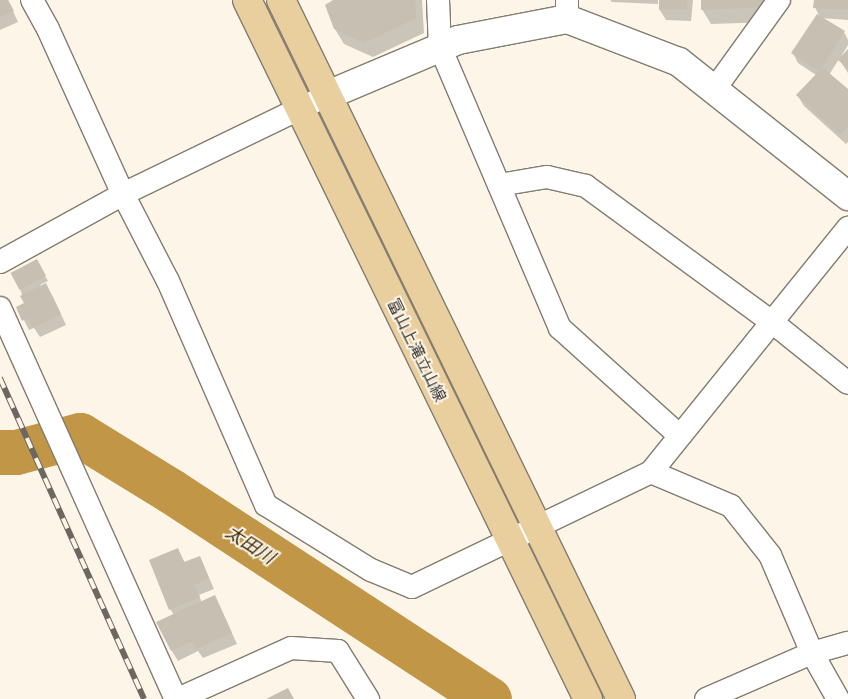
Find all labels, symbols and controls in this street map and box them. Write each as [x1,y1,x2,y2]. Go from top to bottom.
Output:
street label: 富山上滝立山線 [384,295,450,405]
water label: 太田川 [221,521,279,569]

